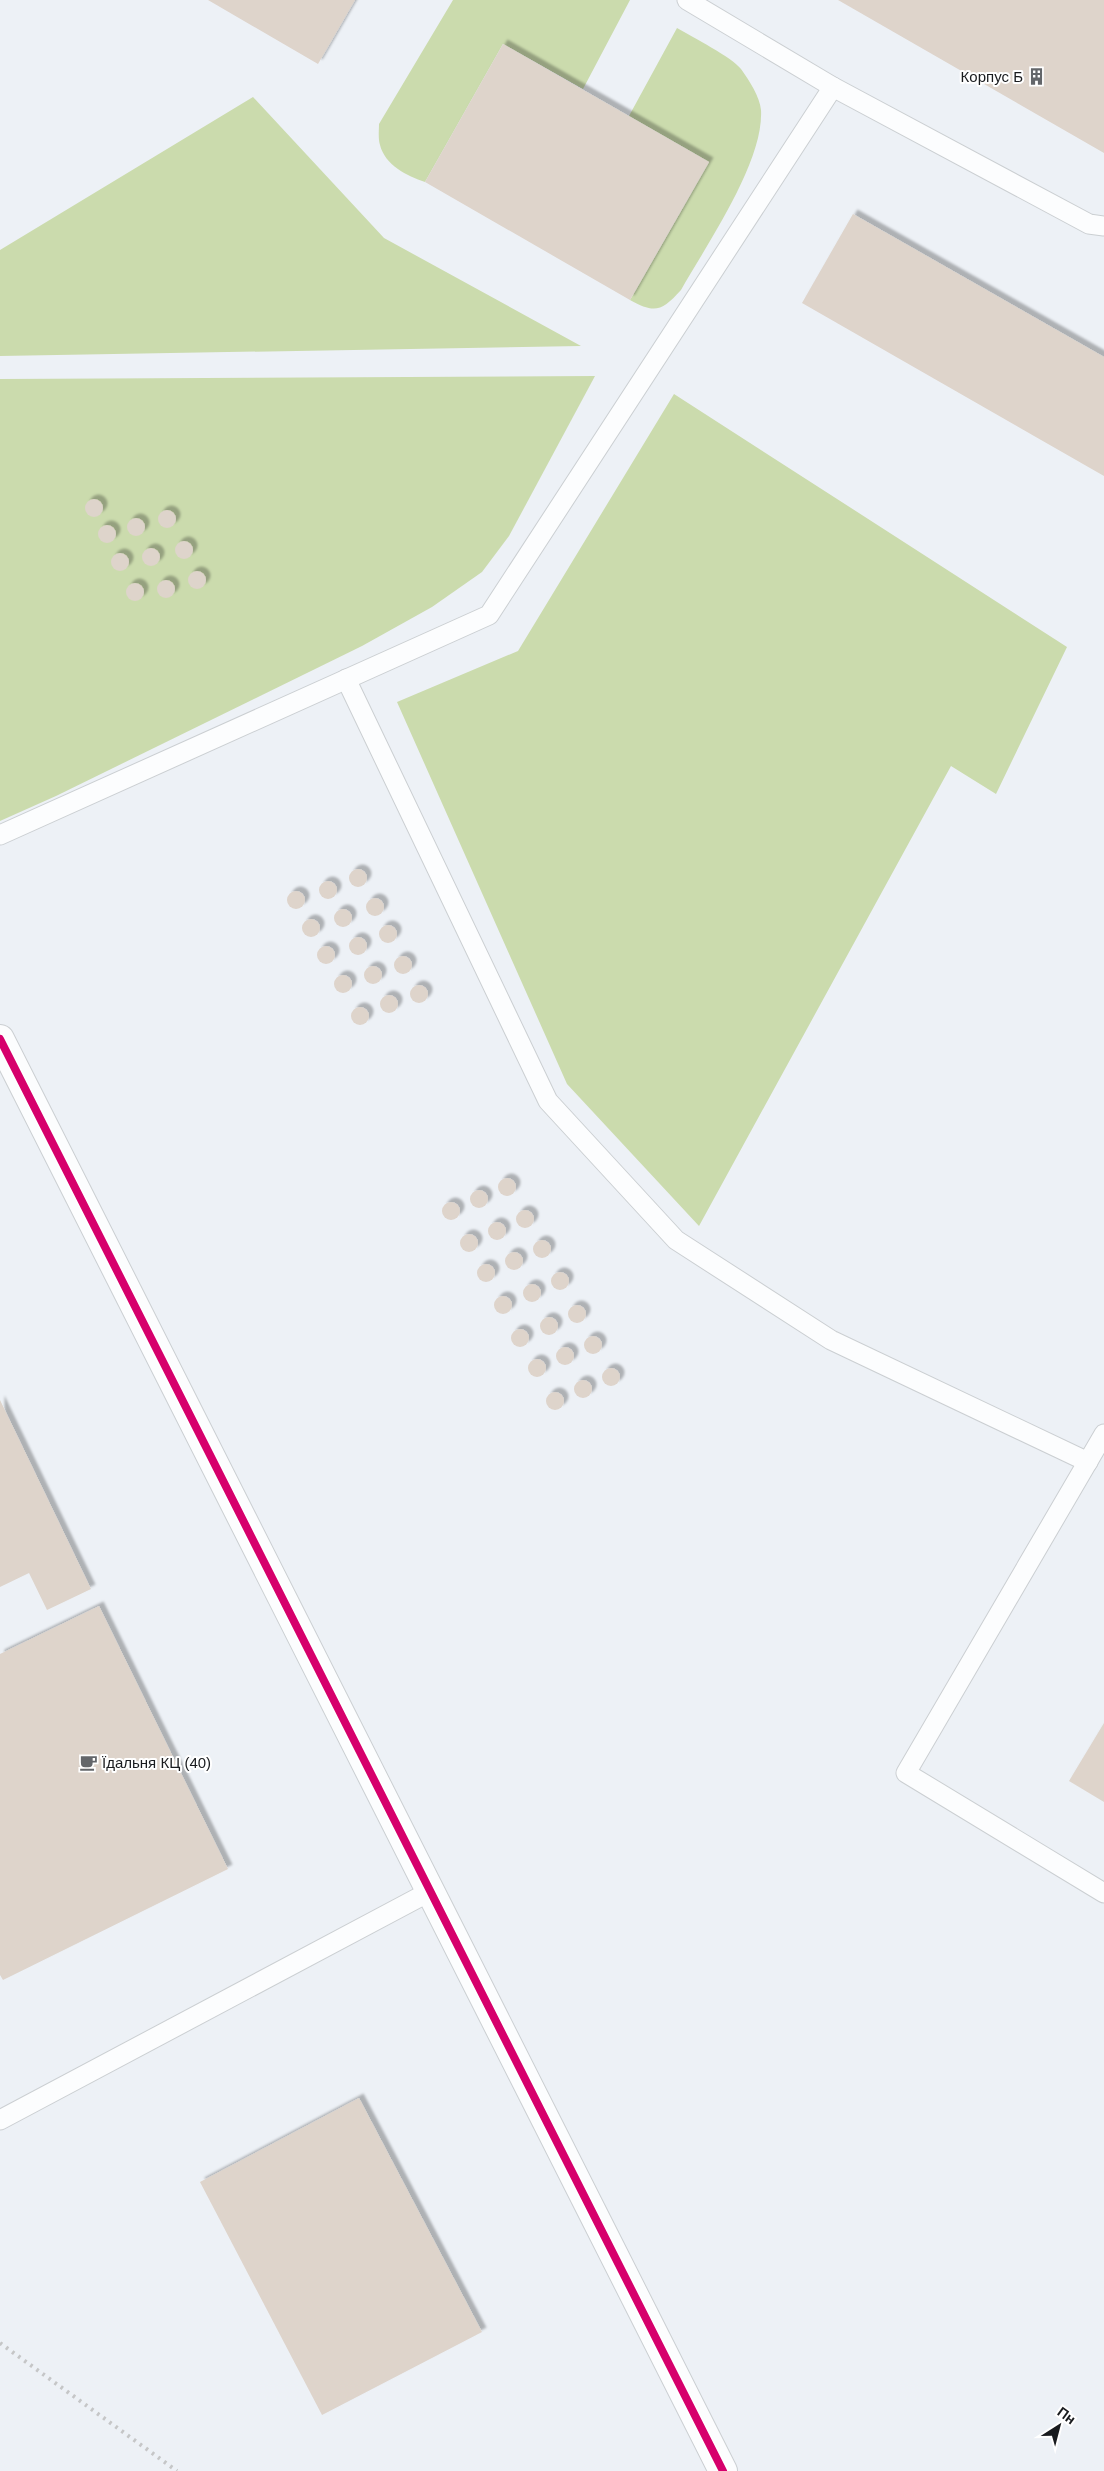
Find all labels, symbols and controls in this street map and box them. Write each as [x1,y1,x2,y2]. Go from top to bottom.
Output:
building icon: Корпус Б [1027,66,1047,86]
place label: Корпус Б [961,68,1023,85]
cafe icon: Їдальня КЦ (40) [78,1752,98,1772]
place label: Їдальня КЦ (40) [102,1754,211,1771]
north arrow [1034,2401,1084,2451]
text: Пн [1054,2404,1079,2427]

